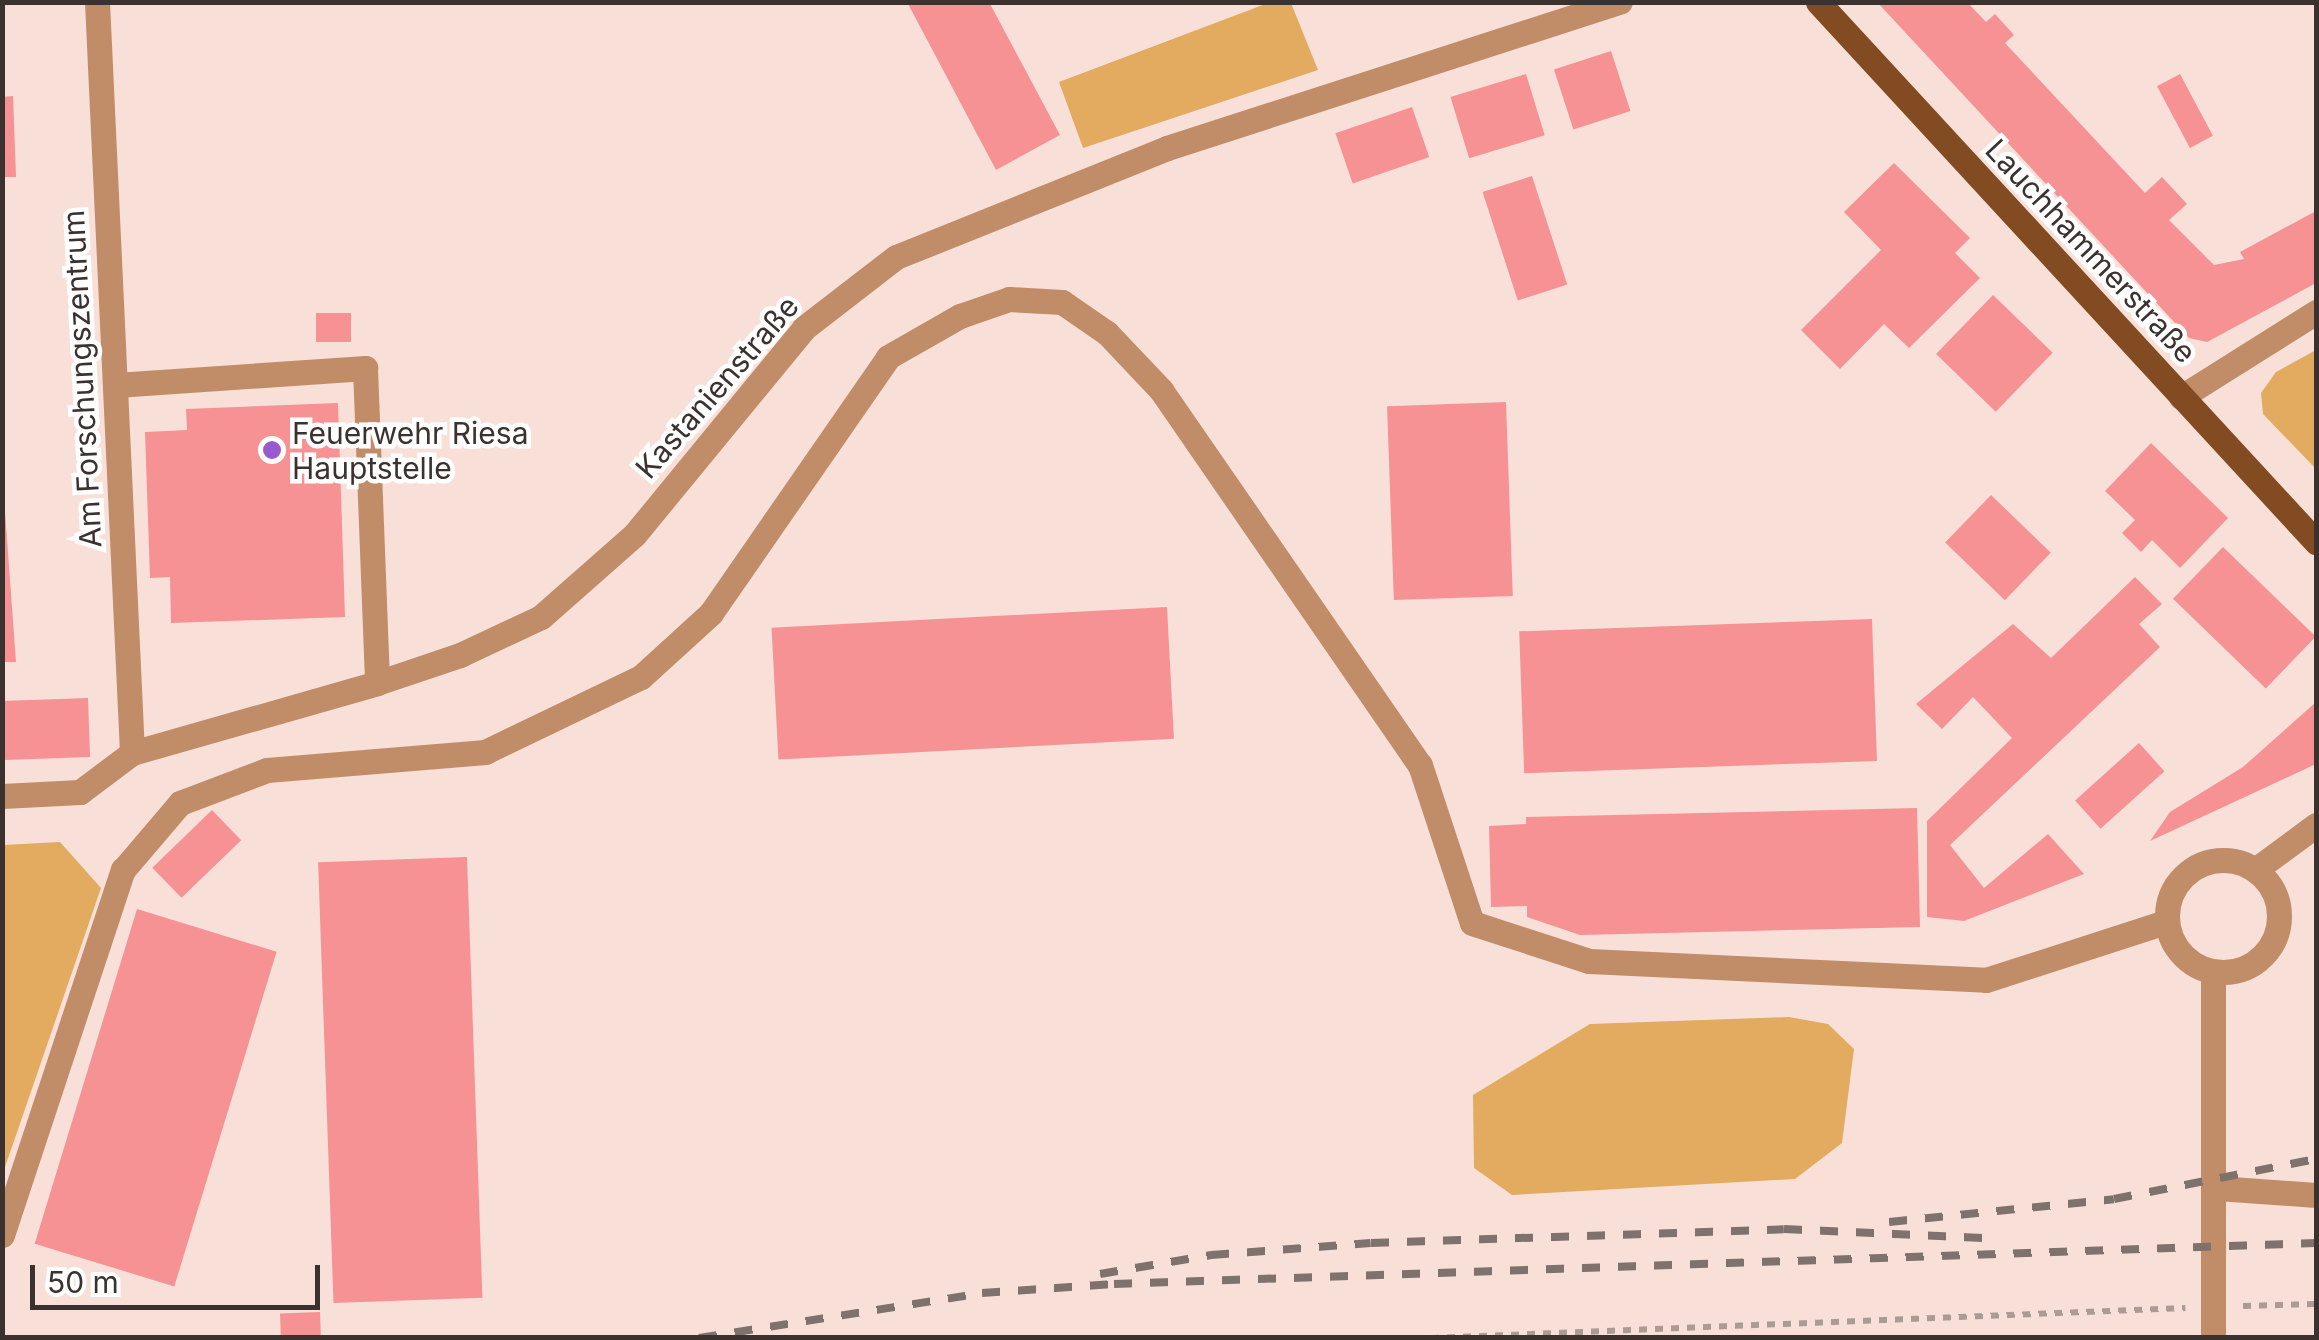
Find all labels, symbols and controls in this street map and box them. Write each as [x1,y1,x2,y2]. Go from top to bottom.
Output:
street label: Lauchhammerstraße [1978,132,2204,370]
street label: Am Forschungszentrum [55,209,109,549]
street label: Kastanienstraße [628,289,806,485]
place label: Feuerwehr Riesa Hauptstelle [292,415,528,486]
marker: Feuerwehr Riesa Hauptstelle [261,439,283,461]
scale bar [35,1245,325,1307]
text: 50 m [47,1264,119,1300]

